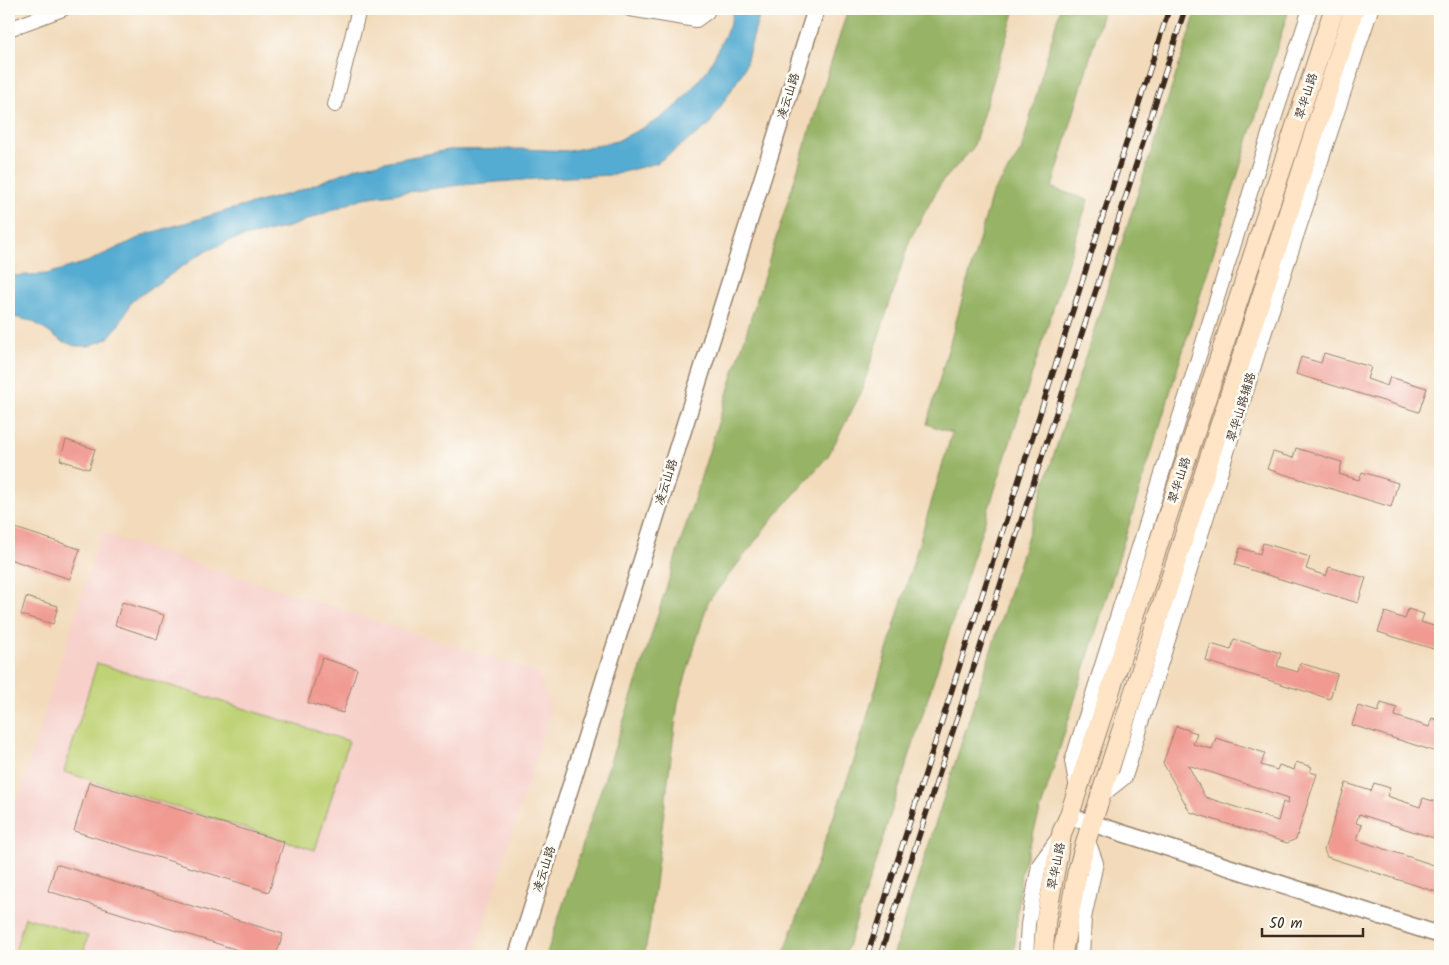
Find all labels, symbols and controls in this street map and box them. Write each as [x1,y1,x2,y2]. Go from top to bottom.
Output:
street label: 凌云山路 [772,70,805,122]
street label: 翠华山路 [1290,70,1323,122]
street label: 翠华山路辅路 [1222,370,1261,444]
street label: 翠华山路 [1163,454,1196,506]
street label: 凌云山路 [650,456,683,508]
street label: 翠华山路 [1043,841,1070,891]
street label: 凌云山路 [528,843,561,895]
scale bar [1262,905,1363,937]
text: 50 m [1269,912,1303,936]

